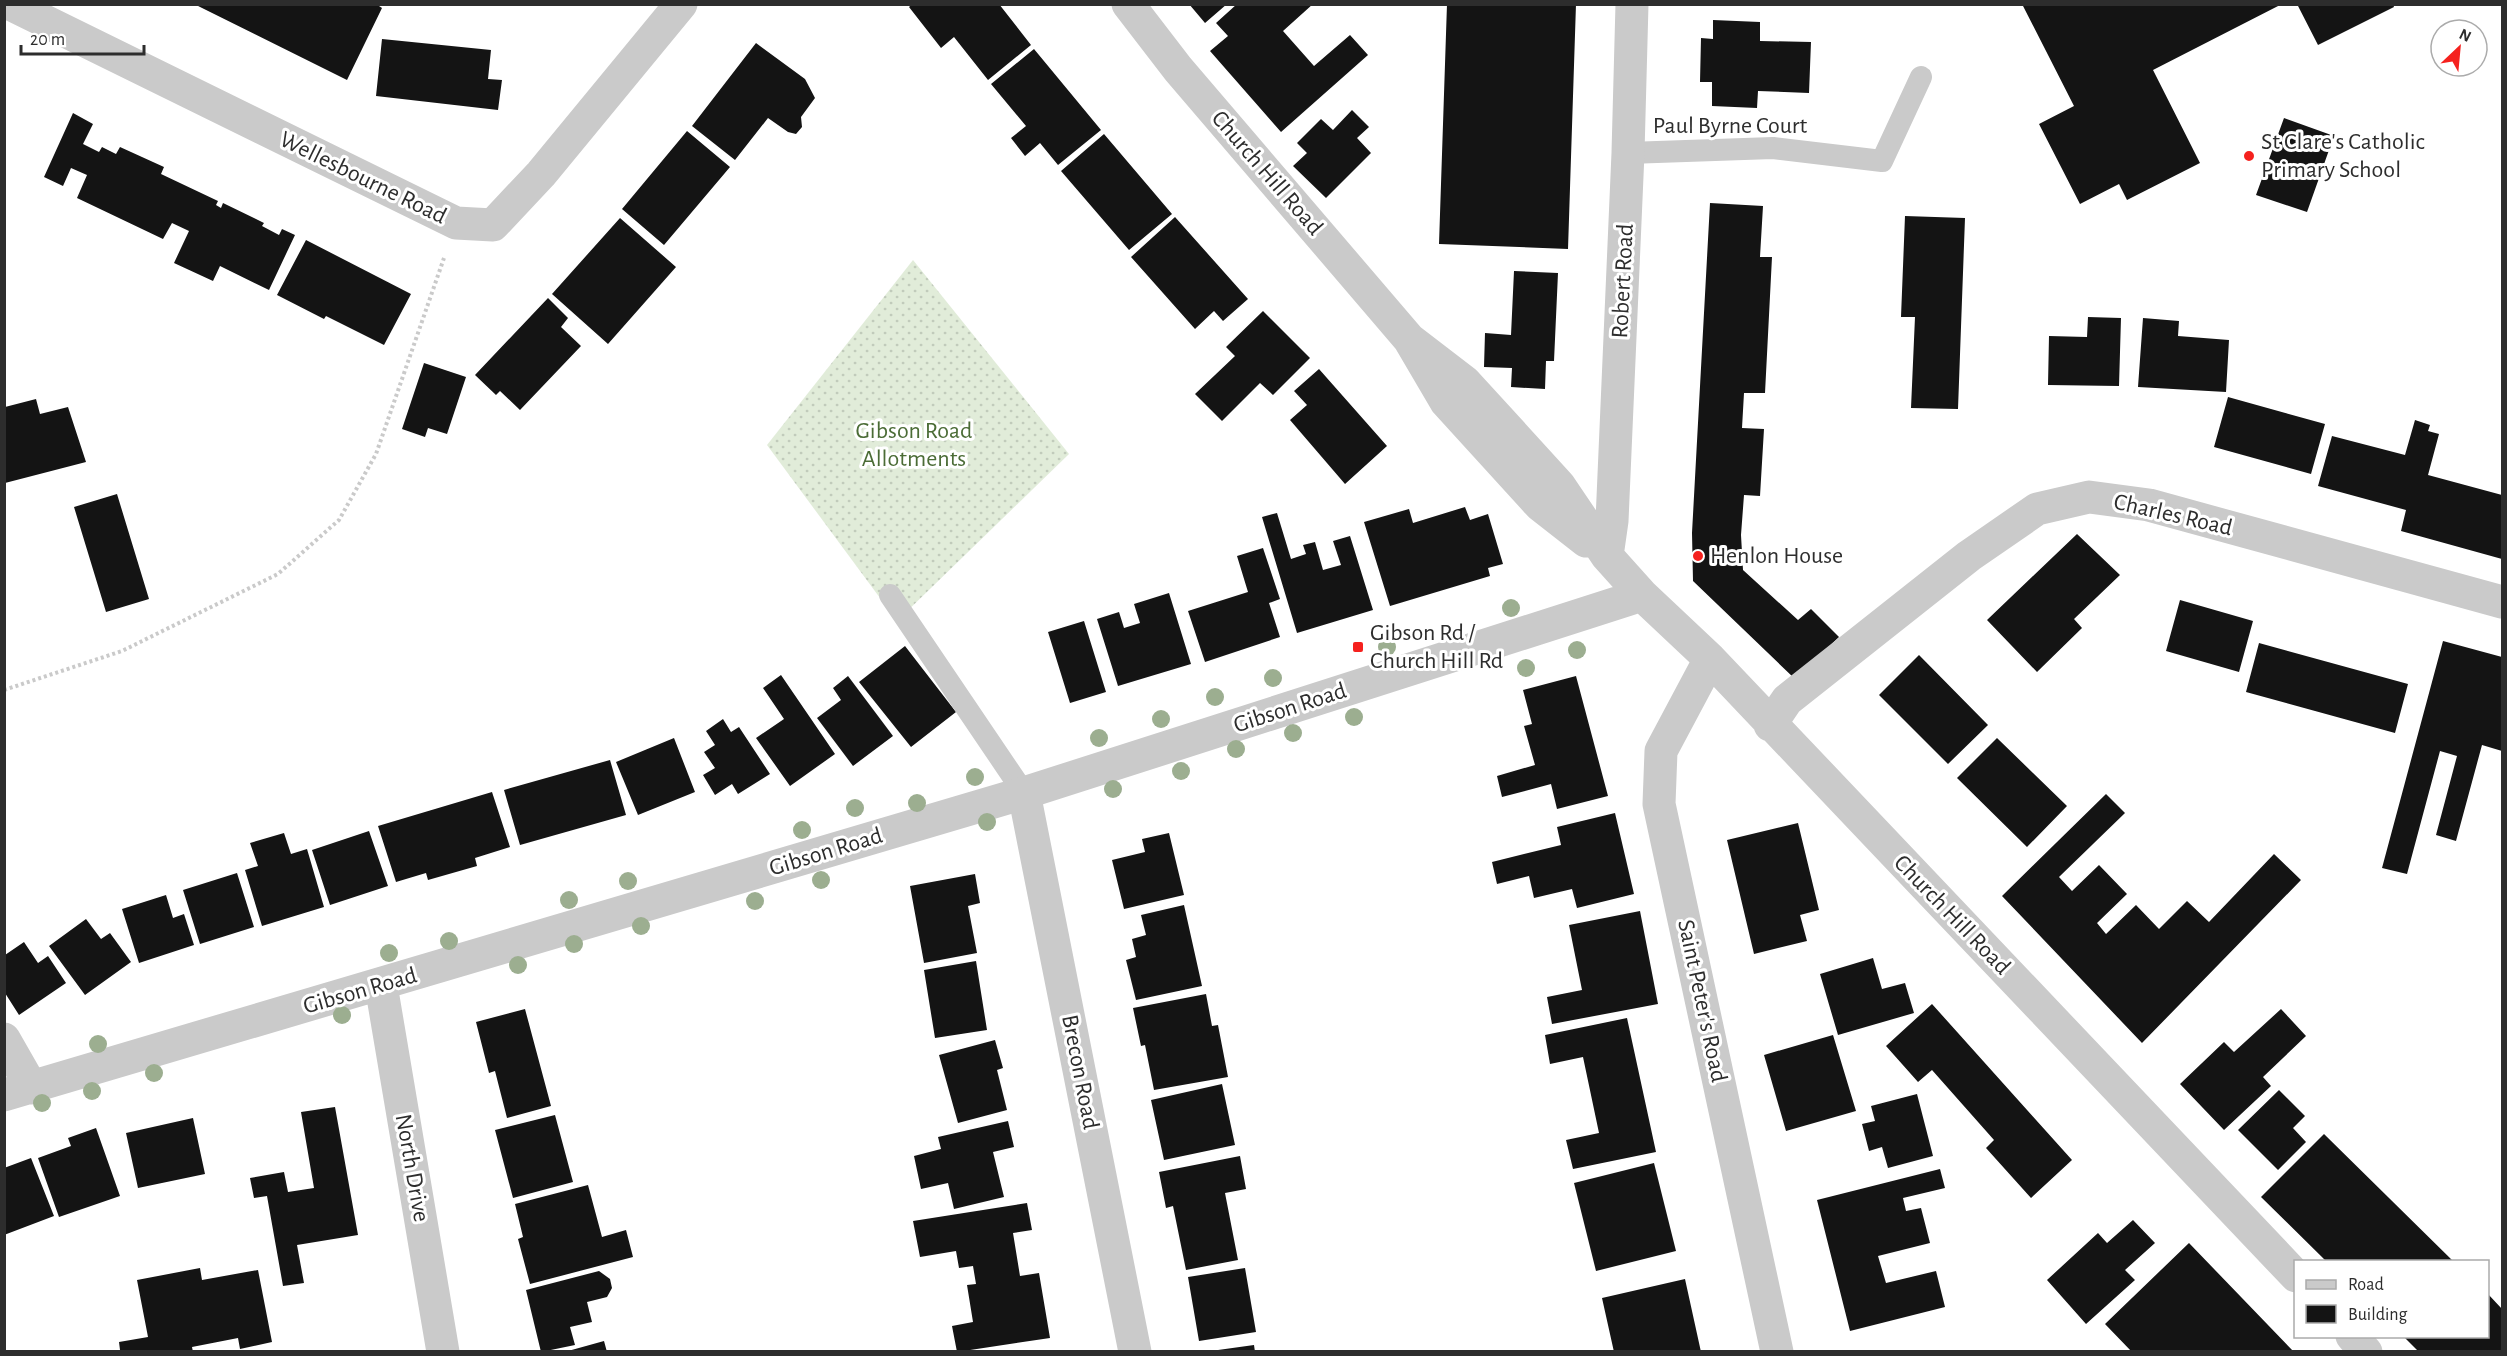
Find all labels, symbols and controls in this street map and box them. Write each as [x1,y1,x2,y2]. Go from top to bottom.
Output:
scale bar [21,18,144,56]
north arrow [2429,18,2489,78]
text: N [2457,26,2474,45]
text: 20 m [30,31,65,49]
street label: Church Hill Road [1207,106,1327,240]
street label: Paul Byrne Court [1653,114,1808,138]
street label: Wellesbourne Road [276,127,450,229]
place label: St Clare's Catholic Primary School [2261,130,2425,182]
marker: St Clare's Catholic Primary School [2242,149,2256,163]
street label: Robert Road [1608,223,1638,339]
park label: Gibson Road Allotments [855,419,973,471]
street label: Charles Road [2111,490,2235,540]
place label: Henlon House [1710,544,1843,568]
marker: Henlon House [1691,549,1705,563]
place label: Gibson Rd / Church Hill Rd [1370,621,1503,673]
marker: Gibson Rd / Church Hill Rd [1351,640,1365,654]
street label: Gibson Road [1231,679,1349,737]
street label: Gibson Road [767,823,885,881]
street label: Church Hill Road [1889,850,2015,980]
street label: Saint Peter's Road [1673,918,1731,1084]
street label: Gibson Road [300,963,420,1019]
street label: Brecon Road [1057,1013,1103,1131]
street label: North Drive [391,1112,433,1224]
legend [2294,1260,2489,1338]
text: Road [2348,1276,2384,1294]
text: Building [2348,1306,2408,1324]

